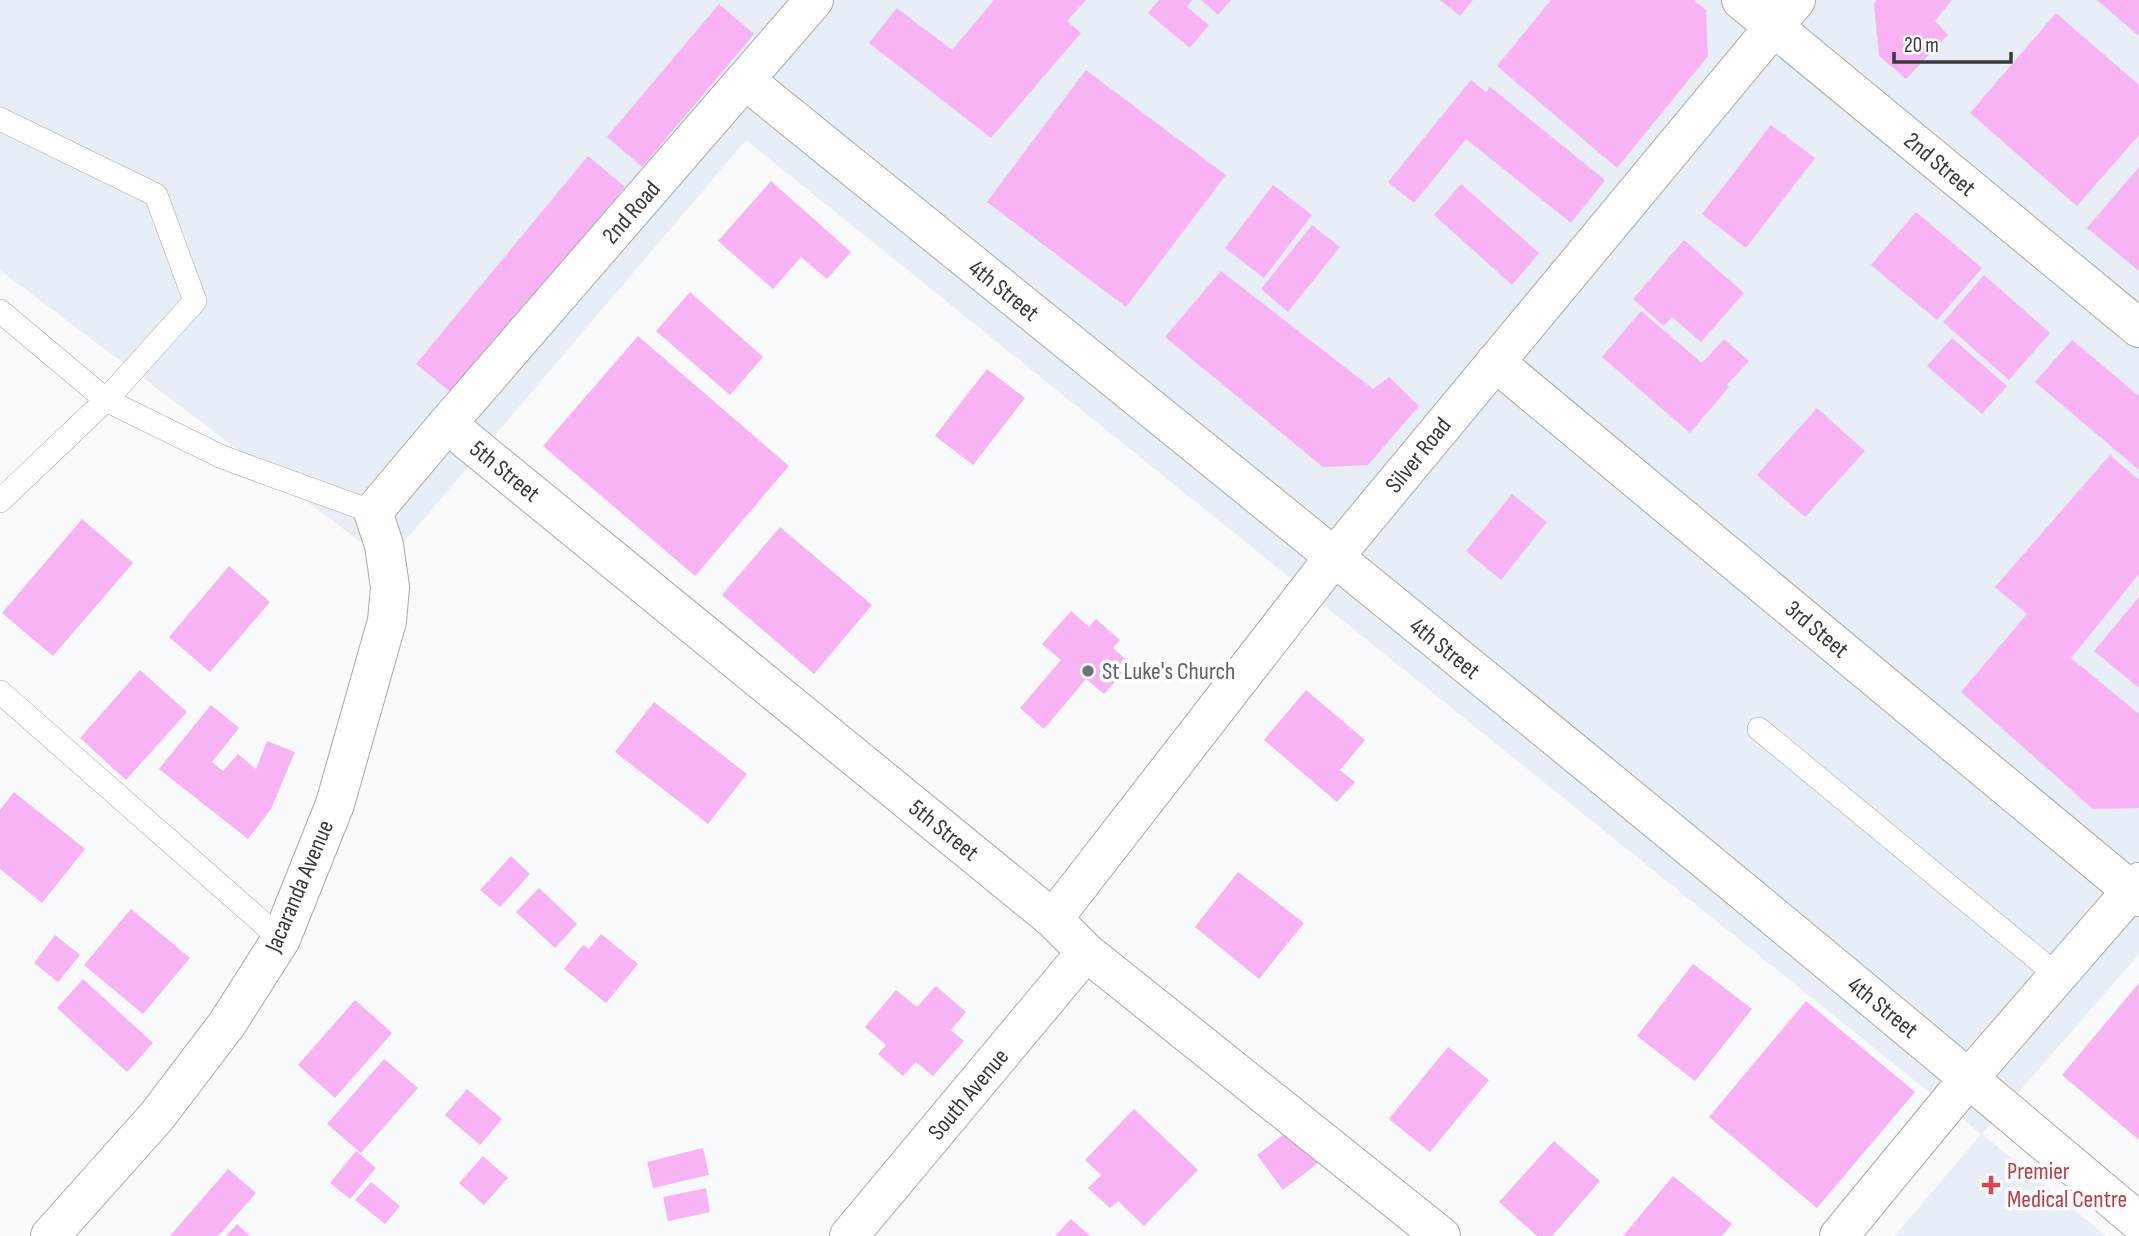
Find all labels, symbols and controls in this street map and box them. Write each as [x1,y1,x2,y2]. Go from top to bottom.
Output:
scale bar [1894,21,2011,65]
text: 20 m [1904,33,1939,58]
street label: 2nd Street [1898,126,1981,203]
street label: 2nd Road [596,175,667,250]
street label: 4th Street [963,253,1045,327]
street label: Silver Road [1379,412,1458,499]
street label: 5th Street [464,434,546,508]
street label: 3rd Steet [1779,594,1854,664]
street label: 4th Street [1404,611,1486,685]
place label: St Luke's Church [1102,657,1235,686]
marker: St Luke's Church [1080,663,1096,679]
street label: 5th Street [903,793,985,867]
street label: Jacaranda Avenue [258,816,340,957]
street label: 4th Street [1842,970,1924,1044]
street label: South Avenue [922,1043,1015,1146]
place label: Premier Medical Centre [2007,1157,2127,1214]
marker: Premier Medical Centre [1981,1175,2001,1195]

